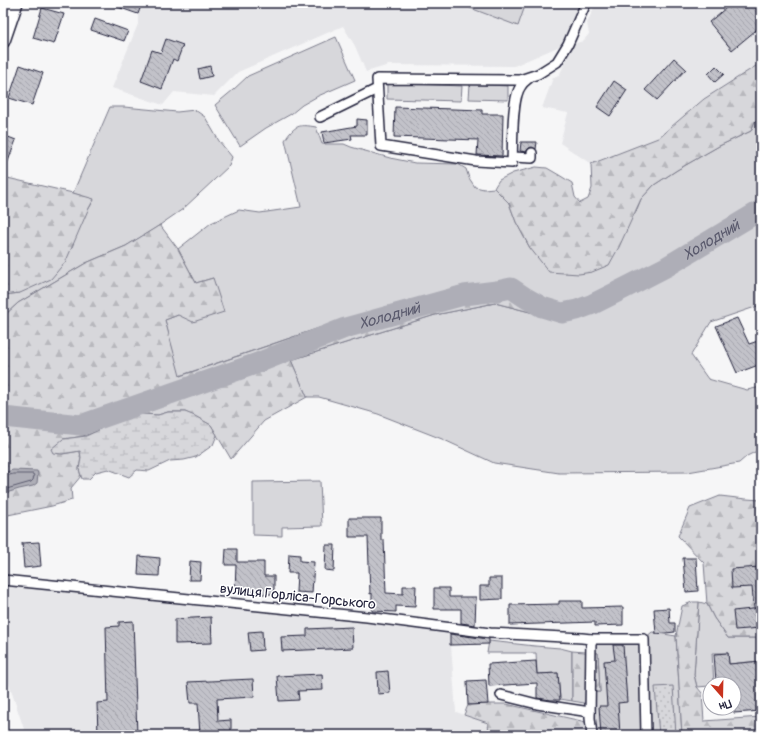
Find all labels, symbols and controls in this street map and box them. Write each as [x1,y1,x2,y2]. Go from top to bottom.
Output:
water label: Холодний [680,215,745,265]
water label: Холодний [357,298,424,334]
street label: вулиця Горліса-Горського [219,580,377,613]
north arrow [702,676,742,716]
text: Пн [717,697,733,713]

